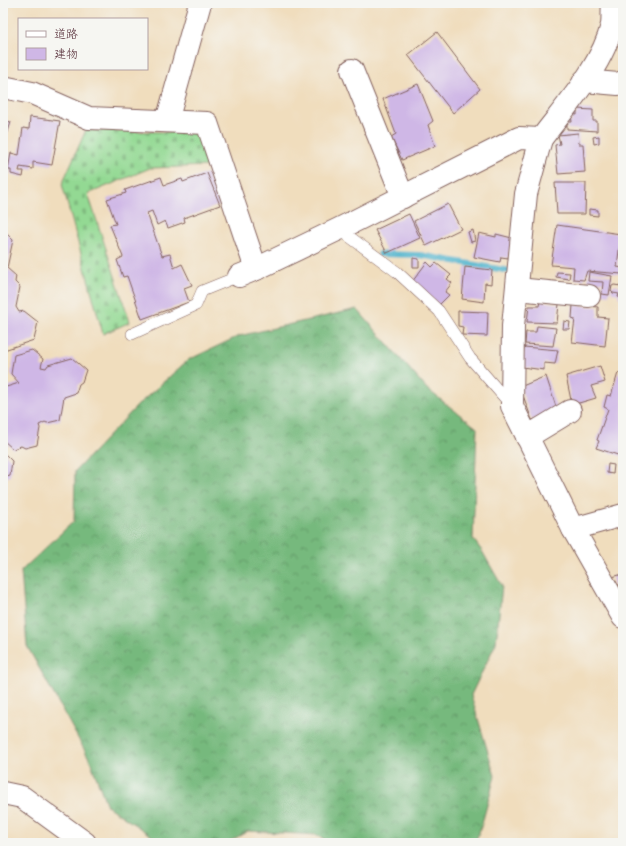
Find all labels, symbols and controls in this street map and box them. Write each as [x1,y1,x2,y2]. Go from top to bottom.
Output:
legend [18,18,148,70]
text: 道路 [54,25,78,41]
text: 建物 [54,45,78,61]

